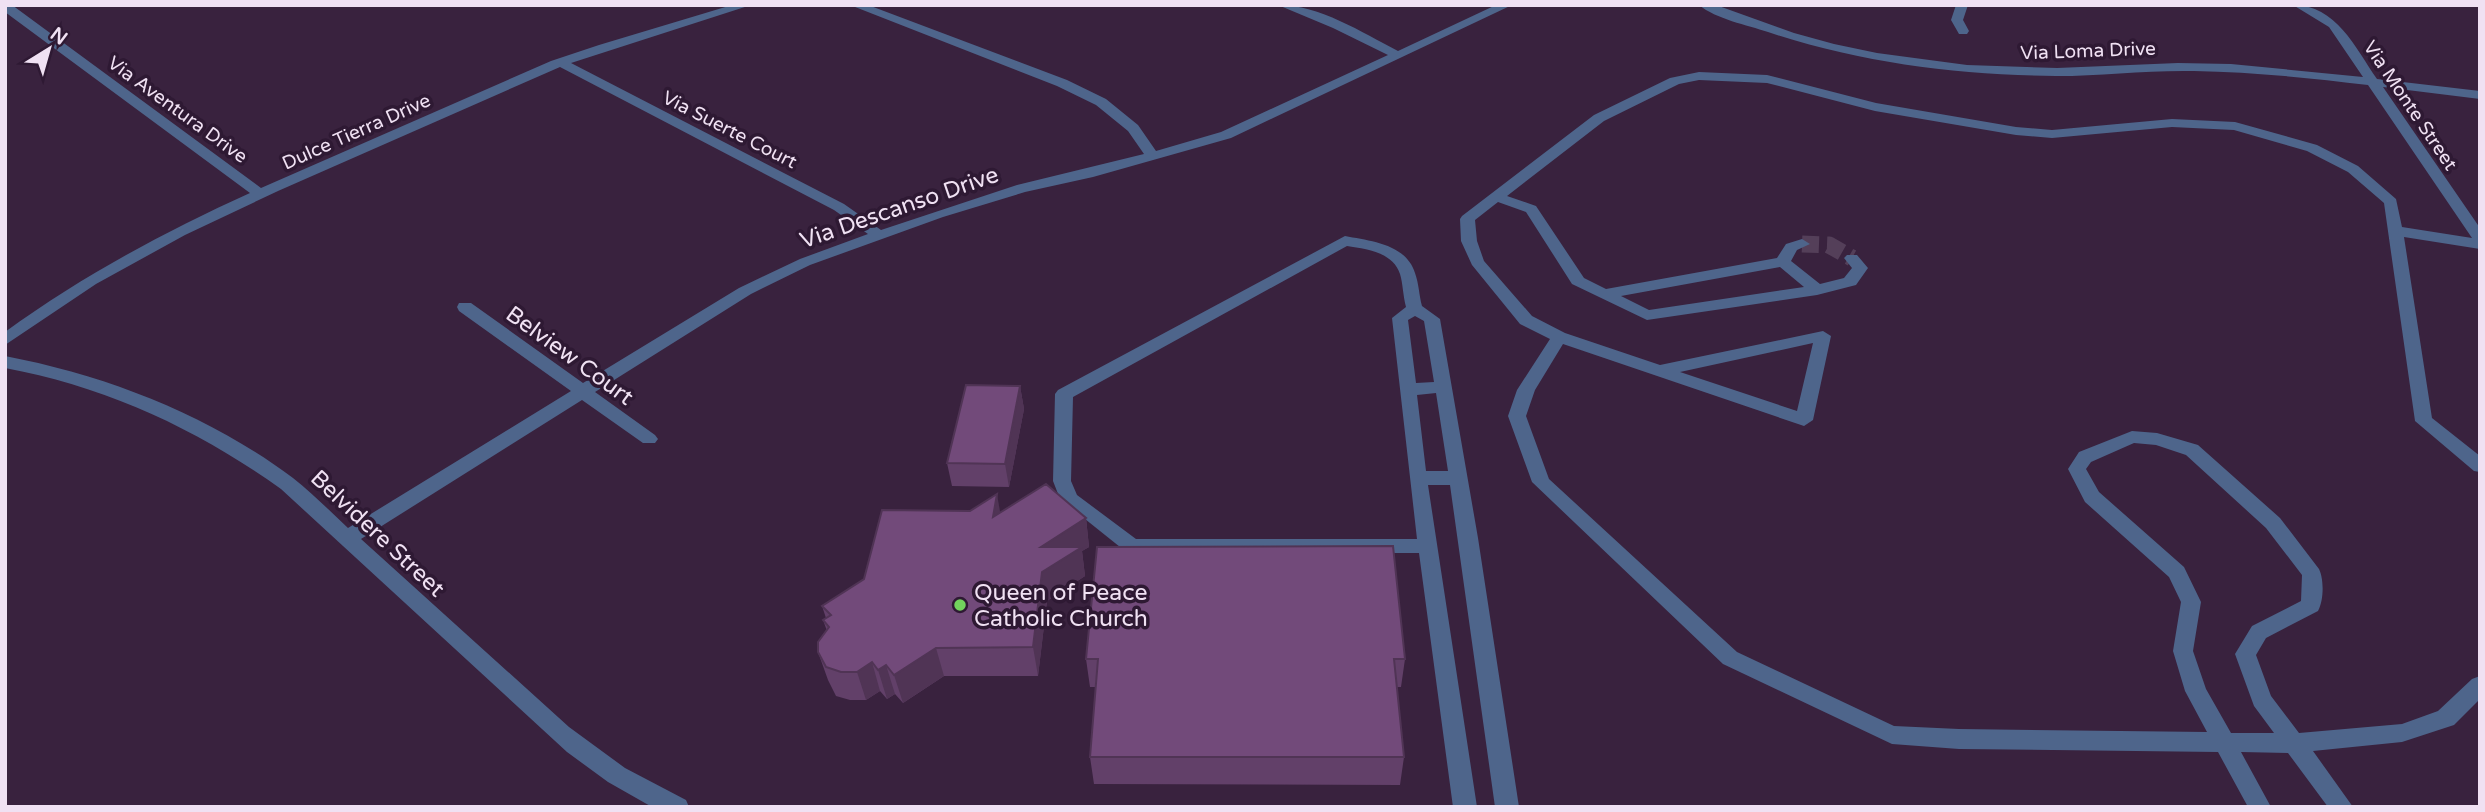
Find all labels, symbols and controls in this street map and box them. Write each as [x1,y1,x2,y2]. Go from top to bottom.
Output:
north arrow [14,14,84,84]
text: N [46,23,71,50]
street label: Via Monte Street [2359,37,2462,174]
street label: Via Loma Drive [2020,38,2156,64]
street label: Via Aventura Drive [103,52,252,168]
street label: Via Suerte Court [659,87,800,173]
street label: Dulce Tierra Drive [279,89,434,175]
street label: Via Descanso Drive [796,161,1002,255]
street label: Belview Court [500,300,639,412]
street label: Belvidere Street [304,464,450,603]
place label: Queen of Peace Catholic Church [974,579,1148,633]
marker: Queen of Peace Catholic Church [952,597,968,613]

